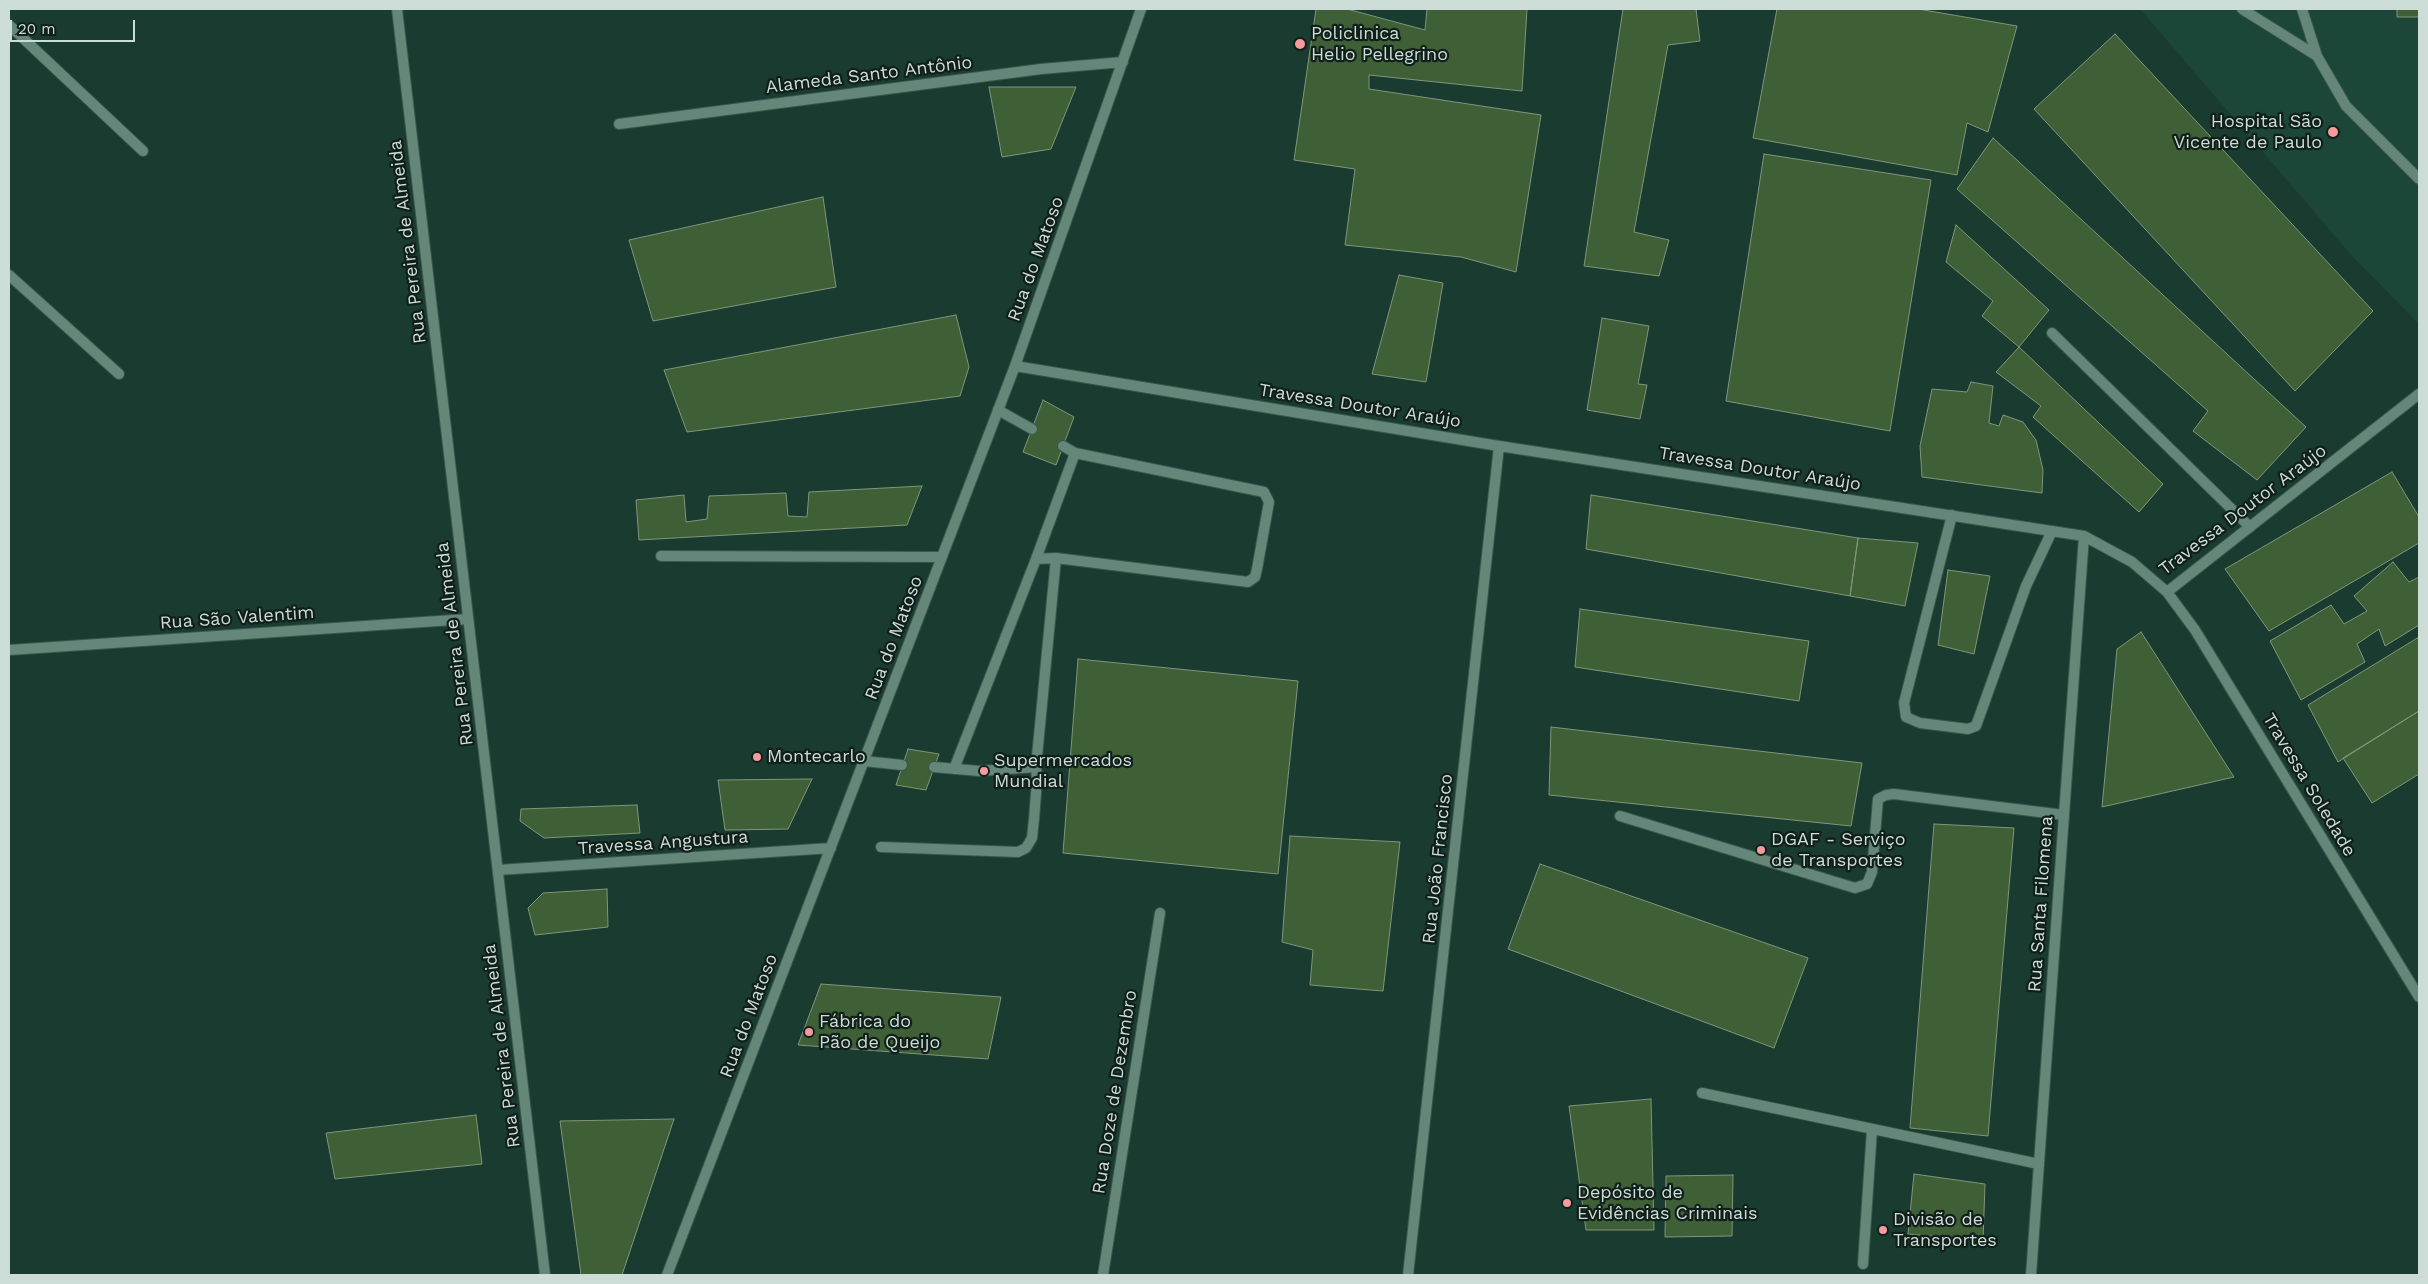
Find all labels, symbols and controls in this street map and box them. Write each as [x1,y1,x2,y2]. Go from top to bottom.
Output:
scale bar [12,10,138,42]
text: 20 m [18,20,56,38]
place label: Policlinica Helio Pellegrino [1311,23,1448,66]
marker: Policlinica Helio Pellegrino [1293,37,1307,51]
street label: Alameda Santo Antônio [765,52,973,98]
place label: Hospital São Vicente de Paulo [2174,111,2322,154]
marker: Hospital São Vicente de Paulo [2326,125,2340,139]
street label: Rua Pereira de Almeida [385,139,431,345]
street label: Rua do Matoso [1003,194,1069,324]
street label: Travessa Doutor Araújo [1257,379,1463,433]
street label: Travessa Doutor Araújo [2155,440,2331,580]
street label: Travessa Doutor Araújo [1657,442,1863,496]
street label: Rua Pereira de Almeida [432,541,478,747]
street label: Rua do Matoso [860,573,928,703]
street label: Rua São Valentim [159,602,315,634]
street label: Travessa Soledade [2258,710,2360,860]
place label: Montecarlo [767,746,866,768]
place label: Supermercados Mundial [994,750,1132,792]
marker: Montecarlo [751,751,763,763]
marker: Supermercados Mundial [978,765,990,777]
street label: Rua João Francisco [1418,773,1458,945]
street label: Rua Santa Filomena [2024,815,2058,993]
street label: Travessa Angustura [577,826,749,860]
place label: DGAF - Serviço de Transportes [1771,829,1906,872]
marker: DGAF - Serviço de Transportes [1755,844,1767,856]
street label: Rua Pereira de Almeida [479,943,525,1149]
street label: Rua do Matoso [715,951,783,1081]
street label: Rua Doze de Dezembro [1088,989,1142,1195]
place label: Fábrica do Pão de Queijo [819,1011,940,1054]
marker: Fábrica do Pão de Queijo [803,1026,815,1038]
place label: Depósito de Evidências Criminais [1577,1182,1758,1224]
marker: Depósito de Evidências Criminais [1561,1197,1573,1209]
place label: Divisão de Transportes [1893,1209,1997,1252]
marker: Divisão de Transportes [1877,1224,1889,1236]

